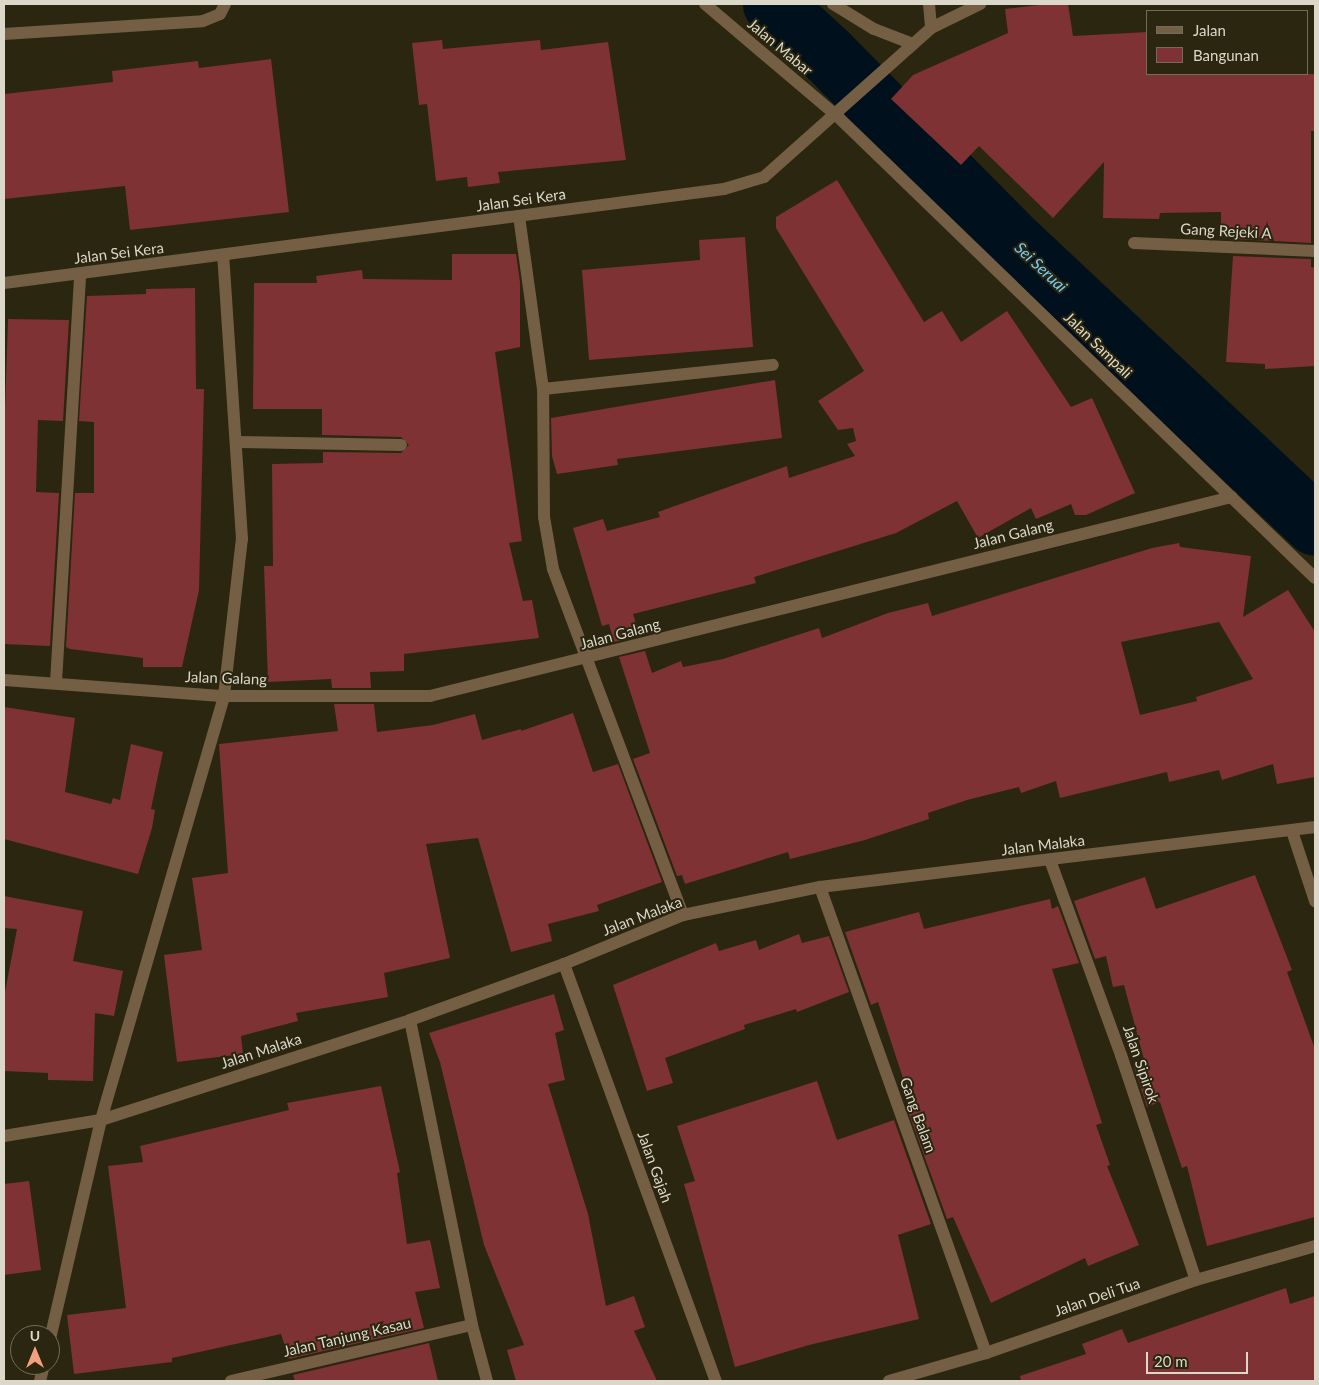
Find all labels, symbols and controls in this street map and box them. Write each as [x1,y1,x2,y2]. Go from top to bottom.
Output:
legend [1146,10,1309,75]
street label: Jalan Mabar [744,15,816,79]
text: Jalan [1193,21,1226,39]
text: Bangunan [1193,46,1259,64]
street label: Jalan Sei Kera [475,185,567,215]
street label: Gang Rejeki A [1180,220,1272,242]
water label: Sei Seruai [1011,238,1071,296]
street label: Jalan Sei Kera [73,239,165,267]
street label: Jalan Sampali [1060,308,1136,382]
street label: Jalan Galang [971,515,1055,553]
street label: Jalan Galang [578,615,662,653]
street label: Jalan Galang [185,668,267,688]
street label: Jalan Malaka [1000,831,1086,859]
street label: Jalan Malaka [600,893,684,939]
street label: Jalan Sipirok [1119,1022,1163,1106]
street label: Jalan Malaka [218,1029,304,1073]
street label: Gang Balam [896,1075,940,1155]
street label: Jalan Gajah [634,1129,676,1205]
street label: Jalan Deli Tua [1052,1274,1142,1320]
street label: Jalan Tanjung Kasau [281,1313,413,1361]
north arrow [10,1325,60,1375]
text: U [30,1327,40,1344]
scale bar [1149,1342,1252,1374]
text: 20 m [1154,1352,1188,1370]

